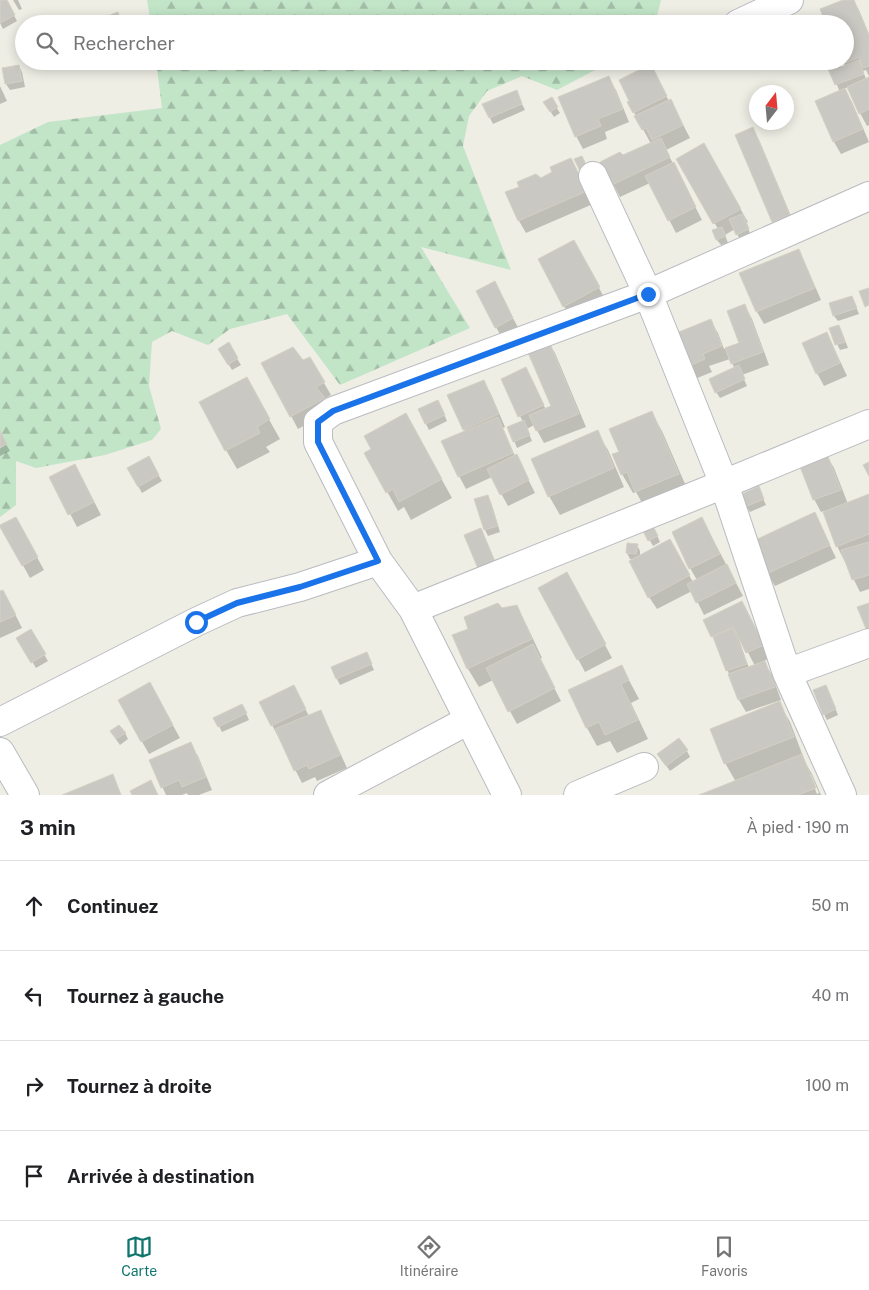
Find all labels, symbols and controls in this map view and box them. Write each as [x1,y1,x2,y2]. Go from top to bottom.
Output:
search box [15,15,854,70]
icon: search [33,29,61,57]
text: Rechercher [73,32,175,54]
north arrow [749,85,794,130]
route end [637,283,660,306]
route start [185,611,208,634]
text: 3 min [20,815,76,840]
text: À pied · 190 m [746,818,849,837]
icon: ahead [20,892,48,920]
text: Continuez [67,895,158,917]
text: 50 m [811,896,849,915]
icon: left [20,982,48,1010]
text: Tournez à gauche [67,985,224,1007]
text: 40 m [811,986,849,1005]
icon: right [20,1072,48,1100]
text: Tournez à droite [67,1075,212,1097]
text: 100 m [805,1076,849,1095]
icon: arrive [20,1162,48,1190]
text: Arrivée à destination [67,1165,255,1187]
tab: Carte [121,1233,157,1279]
tab: Itinéraire [400,1233,458,1279]
tab: Favoris [701,1233,748,1279]

